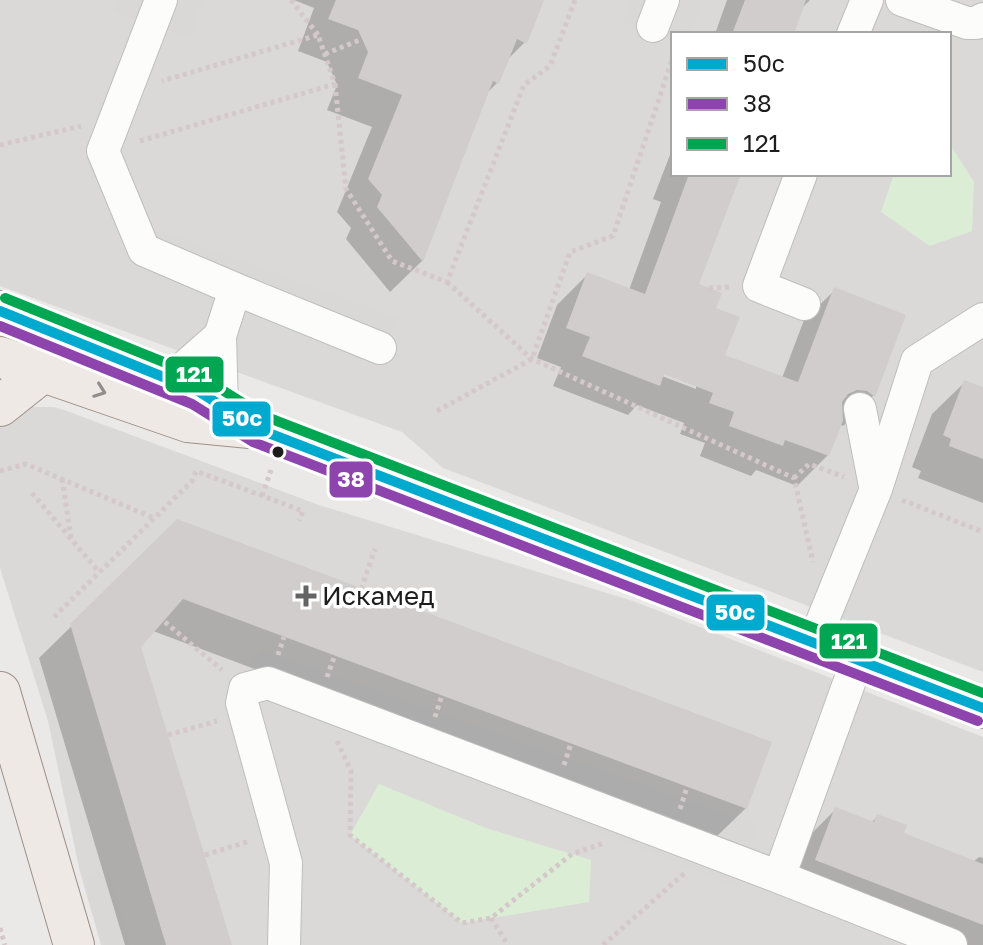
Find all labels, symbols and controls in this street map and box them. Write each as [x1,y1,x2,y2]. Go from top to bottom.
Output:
legend [671,32,951,176]
text: 50с [743,48,785,77]
text: 38 [743,88,772,117]
text: 121 [743,128,780,157]
line badge: 121 [164,355,225,394]
text: 121 [176,360,212,387]
one-way arrow [92,382,106,398]
line badge: 50с [211,400,272,438]
text: 50с [222,404,263,431]
unlabelled marker [270,444,286,460]
line badge: 38 [328,460,374,499]
text: 38 [337,465,365,492]
place label: Искамед [322,580,435,611]
marker: Искамед [297,587,315,605]
line badge: 50с [705,593,766,632]
text: 50с [715,598,756,625]
line badge: 121 [818,622,879,660]
text: 121 [831,627,867,654]

